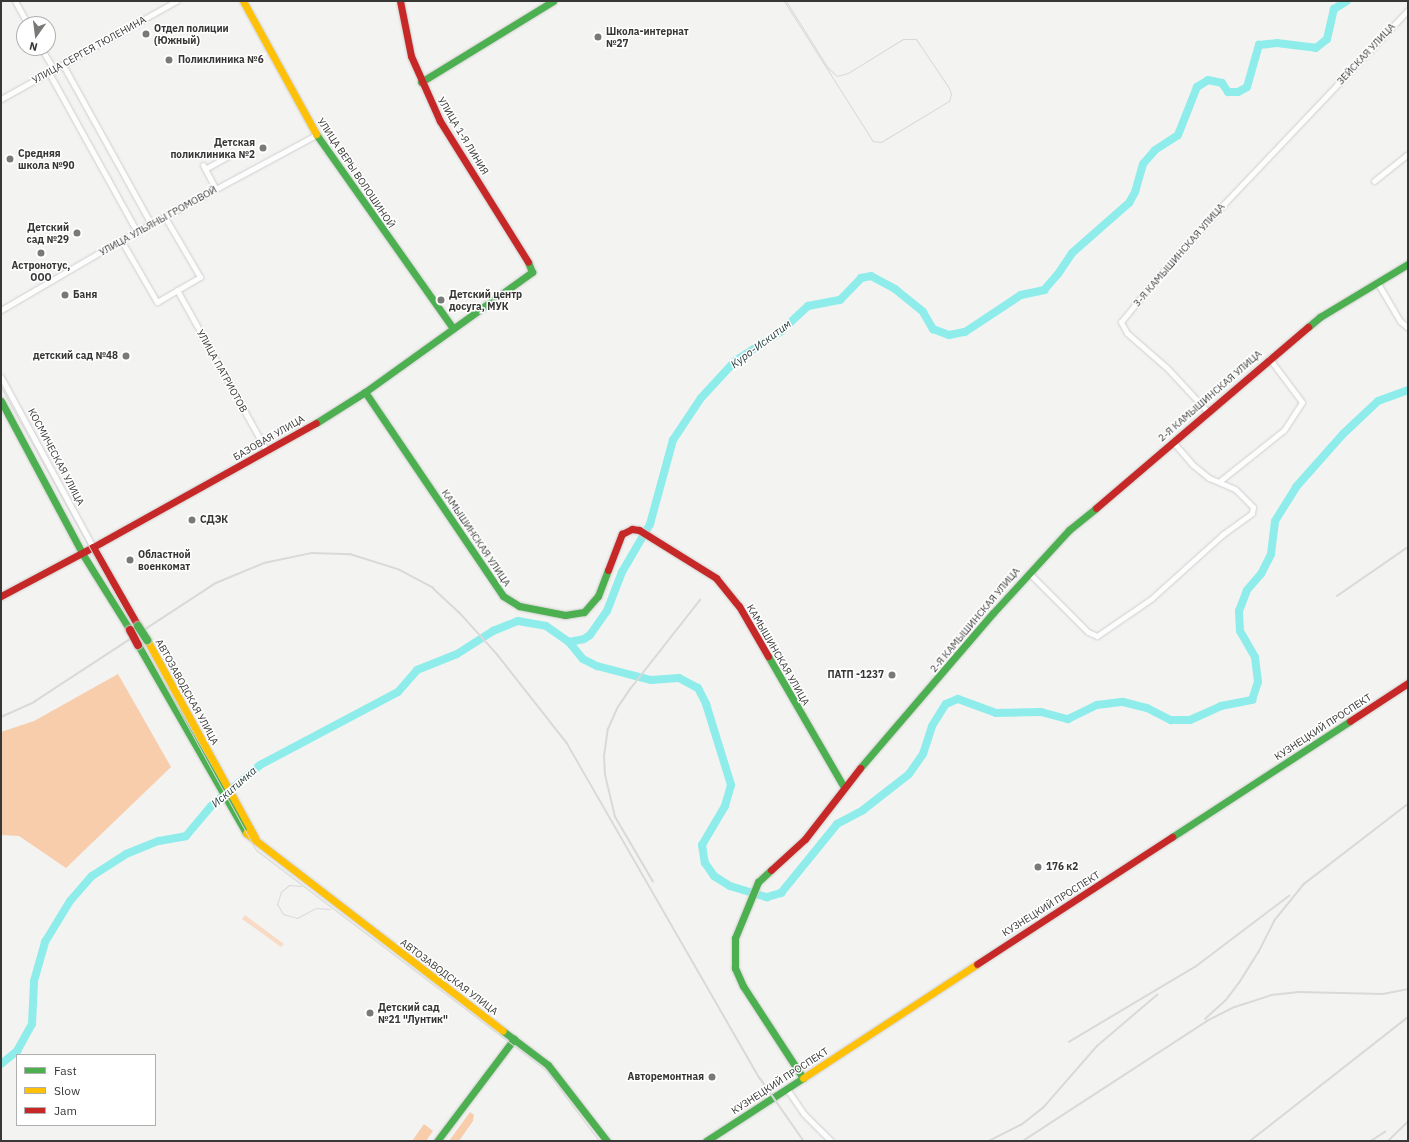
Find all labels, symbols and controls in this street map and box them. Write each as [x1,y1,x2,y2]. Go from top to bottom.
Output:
street label: УЛИЦА СЕРГЕЯ ТЮЛЕНИНА [30,14,148,86]
north arrow [16,16,56,56]
street label: ЗЕЙСКАЯ УЛИЦА [1334,21,1398,87]
place label: Отдел полиции (Южный) [154,22,229,46]
place label: Школа-интернат №27 [606,25,689,48]
marker: Отдел полиции (Южный) [141,29,151,39]
marker: Школа-интернат №27 [593,32,603,42]
text: N [28,39,39,54]
marker: Поликлиника №6 [163,54,175,66]
place label: Поликлиника №6 [178,54,264,66]
street label: УЛИЦА 1-Я ЛИНИЯ [435,95,491,177]
street label: УЛИЦА ВЕРЫ ВОЛОШИНОЙ [315,116,397,230]
place label: Детская поликлиника №2 [170,136,255,160]
marker: Детская поликлиника №2 [258,143,268,153]
place label: Средняя школа №90 [18,147,75,170]
marker: Средняя школа №90 [5,154,15,164]
street label: УЛИЦА УЛЬЯНЫ ГРОМОВОЙ [97,184,219,258]
street label: 3-Я КАМЫШИНСКАЯ УЛИЦА [1131,201,1227,309]
place label: Детский сад №29 [27,221,69,244]
marker: Детский сад №29 [72,228,82,238]
marker: Астронотус, ООО [36,248,46,258]
place label: Астронотус, ООО [12,259,70,282]
place label: Детский центр досуга, МУК [449,288,522,312]
place label: Баня [73,289,97,301]
marker: Баня [60,290,70,300]
marker: Детский центр досуга, МУК [436,295,446,305]
water label: Куро-Искитим [728,317,794,371]
street label: УЛИЦА ПАТРИОТОВ [194,327,250,415]
street label: 2-Я КАМЫШИНСКАЯ УЛИЦА [1156,348,1264,444]
place label: детский сад №48 [33,350,118,362]
marker: детский сад №48 [121,351,131,361]
street label: КОСМИЧЕСКАЯ УЛИЦА [25,406,87,508]
street label: БАЗОВАЯ УЛИЦА [231,413,307,463]
street label: КАМЫШИНСКАЯ УЛИЦА [439,487,513,589]
place label: СДЭК [200,514,228,526]
marker: СДЭК [187,515,197,525]
place label: Областной военкомат [138,548,191,572]
marker: Областной военкомат [125,555,135,565]
street label: 2-Я КАМЫШИНСКАЯ УЛИЦА [928,565,1022,675]
street label: КАМЫШИНСКАЯ УЛИЦА [744,602,812,708]
street label: АВТОЗАВОДСКАЯ УЛИЦА [153,637,221,747]
place label: ПАТП -1237 [827,669,884,681]
marker: ПАТП -1237 [887,670,897,680]
street label: КУЗНЕЦКИЙ ПРОСПЕКТ [1272,691,1374,763]
water label: Искитимка [209,764,259,810]
place label: 176 к2 [1046,861,1078,873]
marker: 176 к2 [1033,862,1043,872]
street label: КУЗНЕЦКИЙ ПРОСПЕКТ [1000,869,1102,939]
street label: АВТОЗАВОДСКАЯ УЛИЦА [398,936,500,1018]
place label: Детский сад №21 "Лунтик" [378,1001,448,1024]
marker: Детский сад №21 "Лунтик" [365,1008,375,1018]
street label: КУЗНЕЦКИЙ ПРОСПЕКТ [729,1045,831,1117]
legend [16,1054,156,1126]
text: Fast [54,1063,77,1078]
place label: Авторемонтная [628,1071,704,1083]
marker: Авторемонтная [707,1072,717,1082]
text: Slow [54,1083,80,1098]
text: Jam [54,1103,77,1118]

